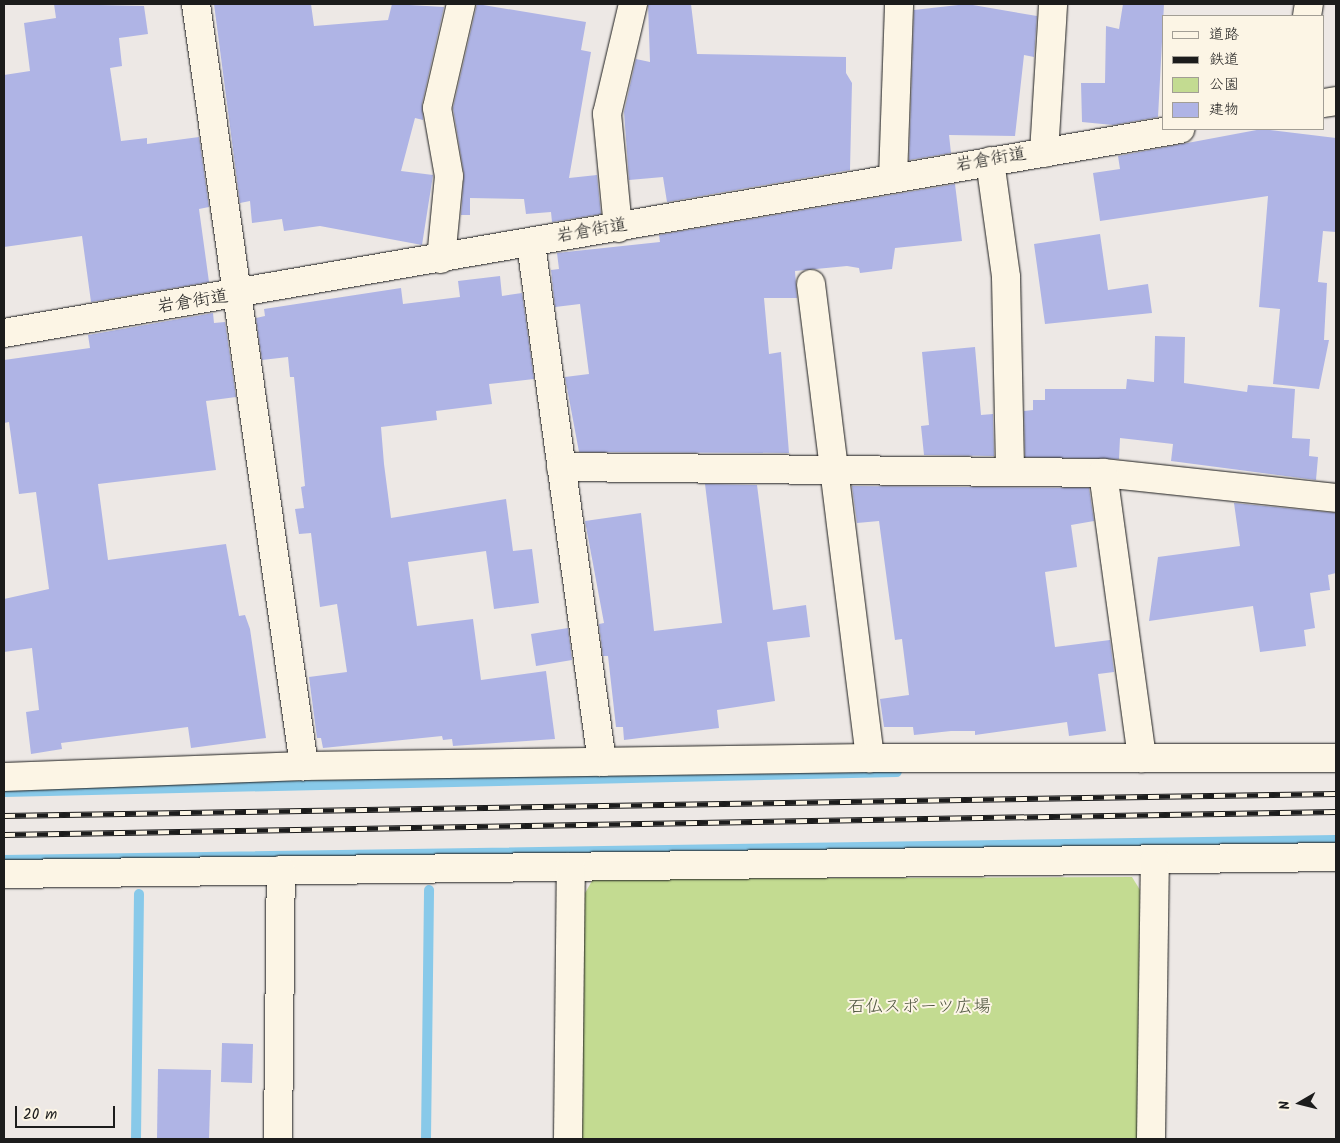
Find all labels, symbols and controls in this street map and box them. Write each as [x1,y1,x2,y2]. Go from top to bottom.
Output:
legend [1162,15,1325,130]
text: 道路 [1209,23,1239,47]
text: 鉄道 [1209,48,1239,72]
text: 公園 [1209,73,1239,97]
text: 建物 [1209,98,1239,122]
street label: 岩倉街道 [954,144,1028,178]
street label: 岩倉街道 [555,215,629,249]
street label: 岩倉街道 [156,287,230,319]
park label: 石仏スポーツ広場 [847,997,991,1019]
north arrow [1275,1078,1325,1128]
scale bar [18,1096,118,1128]
text: N [1274,1099,1297,1111]
text: 20 m [23,1103,57,1127]

